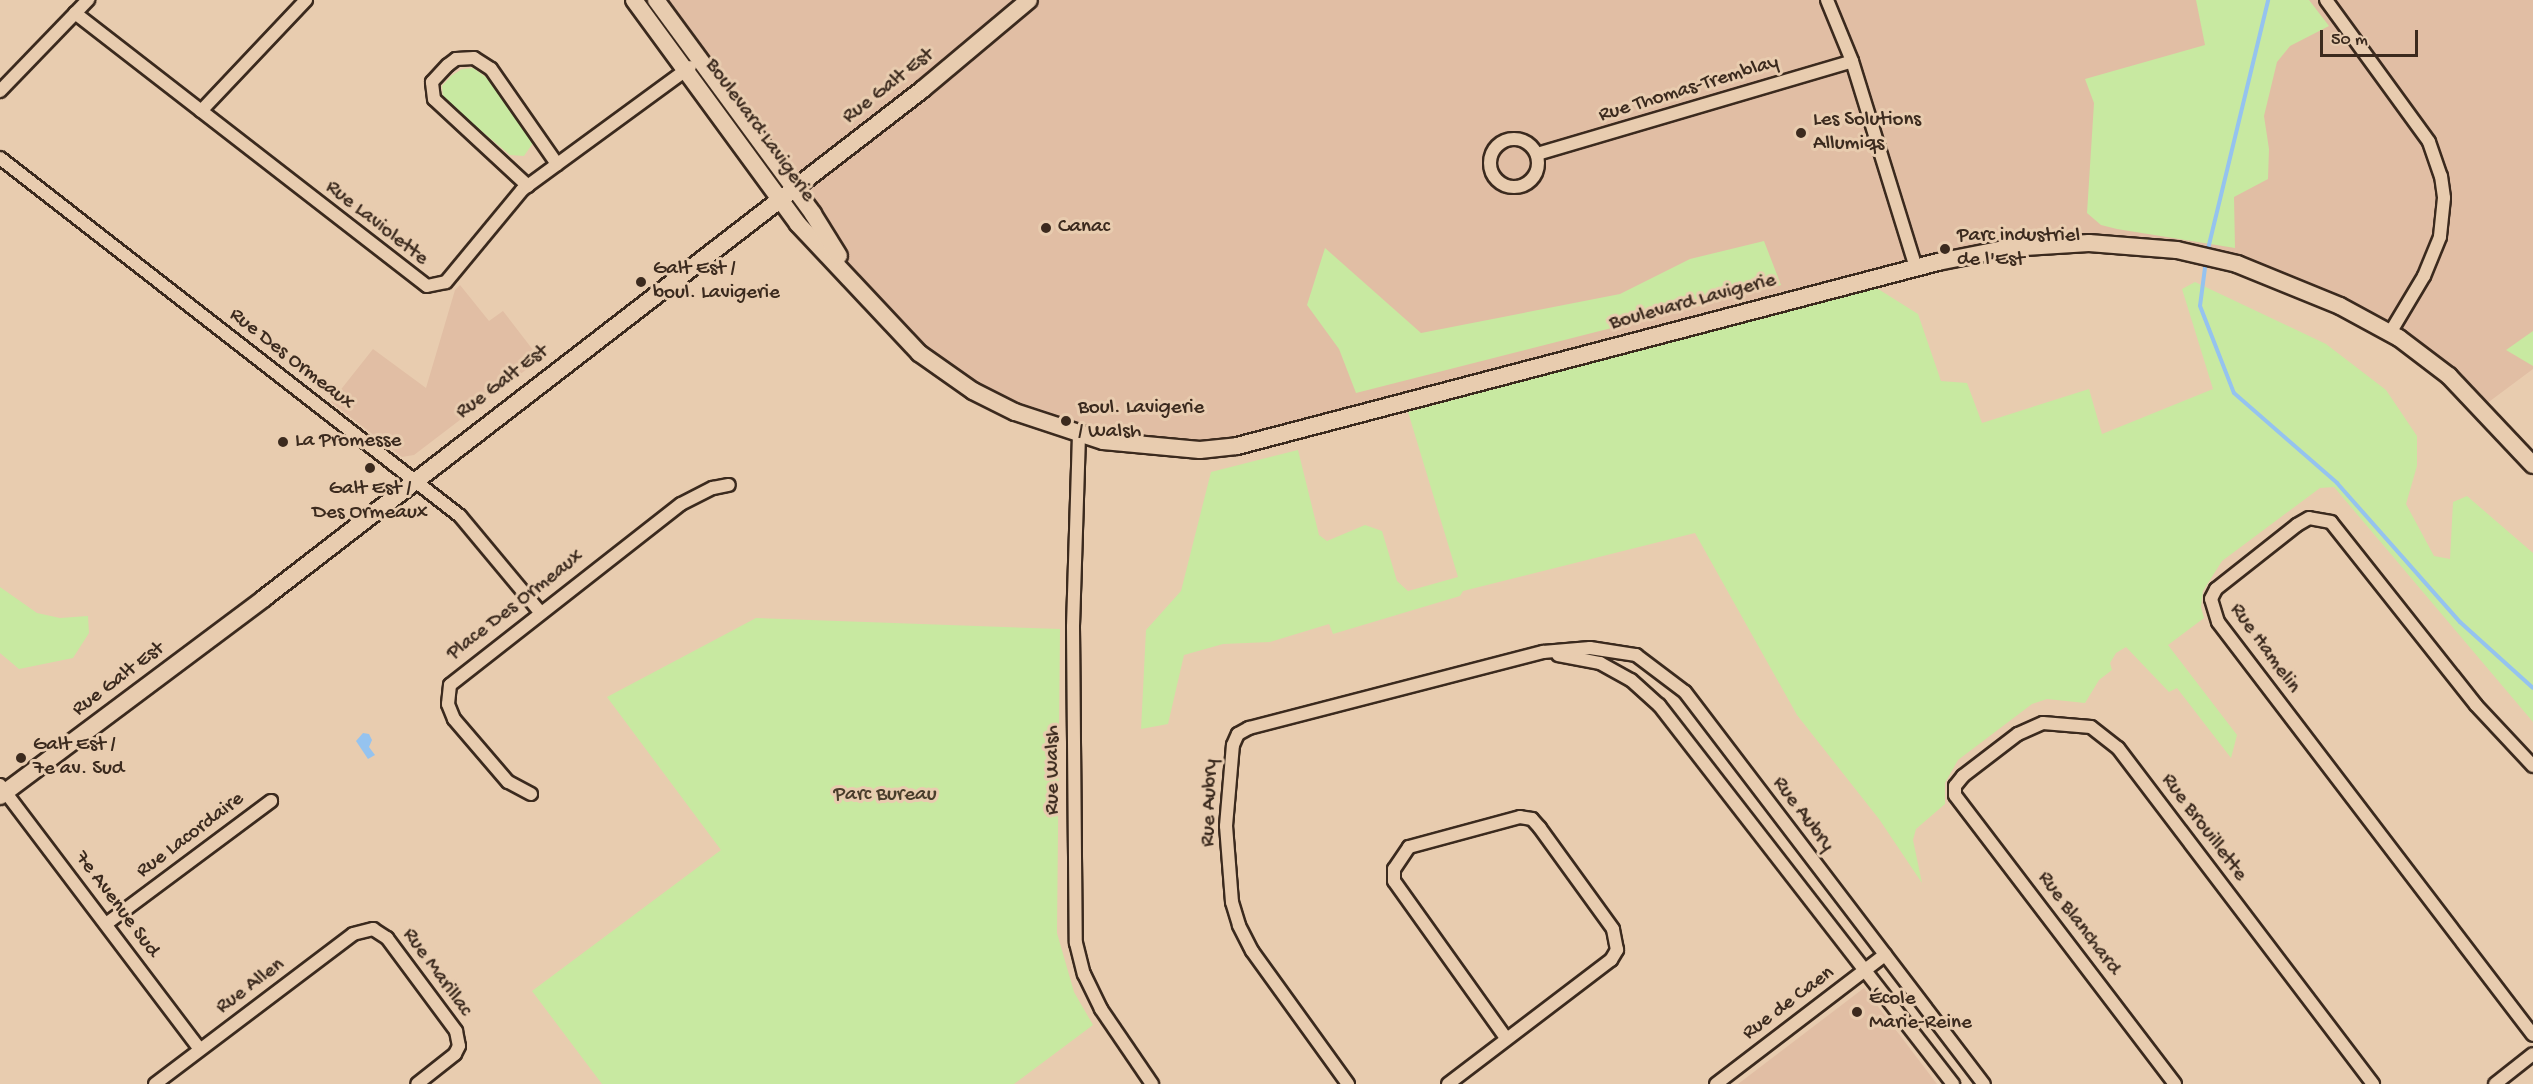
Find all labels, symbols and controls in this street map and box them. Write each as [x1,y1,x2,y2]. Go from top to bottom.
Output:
scale bar [2323,18,2420,56]
text: 50 m [2331,30,2368,51]
street label: Rue Galt Est [838,43,940,131]
street label: Rue Thomas-Tremblay [1596,51,1782,129]
street label: Boulevard Lavigerie [698,54,820,208]
place label: Les Solutions Allumiqs [1813,108,1921,158]
marker: Les Solutions Allumiqs [1794,126,1808,140]
street label: Rue Laviolette [319,176,433,272]
place label: Canac [1058,215,1110,241]
marker: Canac [1039,221,1053,235]
place label: Parc industriel de l'Est [1957,224,2080,274]
marker: Parc industriel de l'Est [1938,242,1952,256]
place label: Galt Est / boul. Lavigerie [653,257,780,307]
street label: Boulevard Lavigerie [1607,269,1779,337]
marker: Galt Est / boul. Lavigerie [634,275,648,289]
street label: Rue Des Ormeaux [223,303,359,417]
street label: Rue Galt Est [452,340,554,426]
place label: Boul. Lavigerie / Walsh [1078,396,1204,446]
marker: Boul. Lavigerie / Walsh [1059,414,1073,428]
place label: La Promesse [295,429,401,455]
marker: La Promesse [276,435,290,449]
marker: Galt Est / Des Ormeaux [363,461,377,475]
place label: Galt Est / Des Ormeaux [312,477,428,527]
street label: Place Des Ormeaux [443,545,589,667]
street label: Rue Hamelin [2223,599,2305,699]
street label: Rue Galt Est [68,637,170,723]
street label: Rue Walsh [1041,725,1067,815]
place label: Galt Est / 7e av. Sud [33,733,124,783]
marker: Galt Est / 7e av. Sud [14,751,28,765]
street label: Rue Aubry [1197,759,1225,847]
street label: Rue Brouillette [2154,769,2252,887]
street label: Rue Aubry [1766,772,1838,858]
park label: Parc Bureau [833,783,937,809]
street label: Rue Lacordaire [132,787,250,885]
street label: 7e Avenue Sud [68,847,164,963]
street label: Rue Blanchard [2031,867,2125,981]
street label: Rue Marillac [396,924,476,1022]
street label: Rue Allen [212,953,290,1021]
street label: Rue de Caen [1738,961,1840,1047]
place label: École Marie-Reine [1869,987,1972,1037]
marker: École Marie-Reine [1850,1005,1864,1019]

